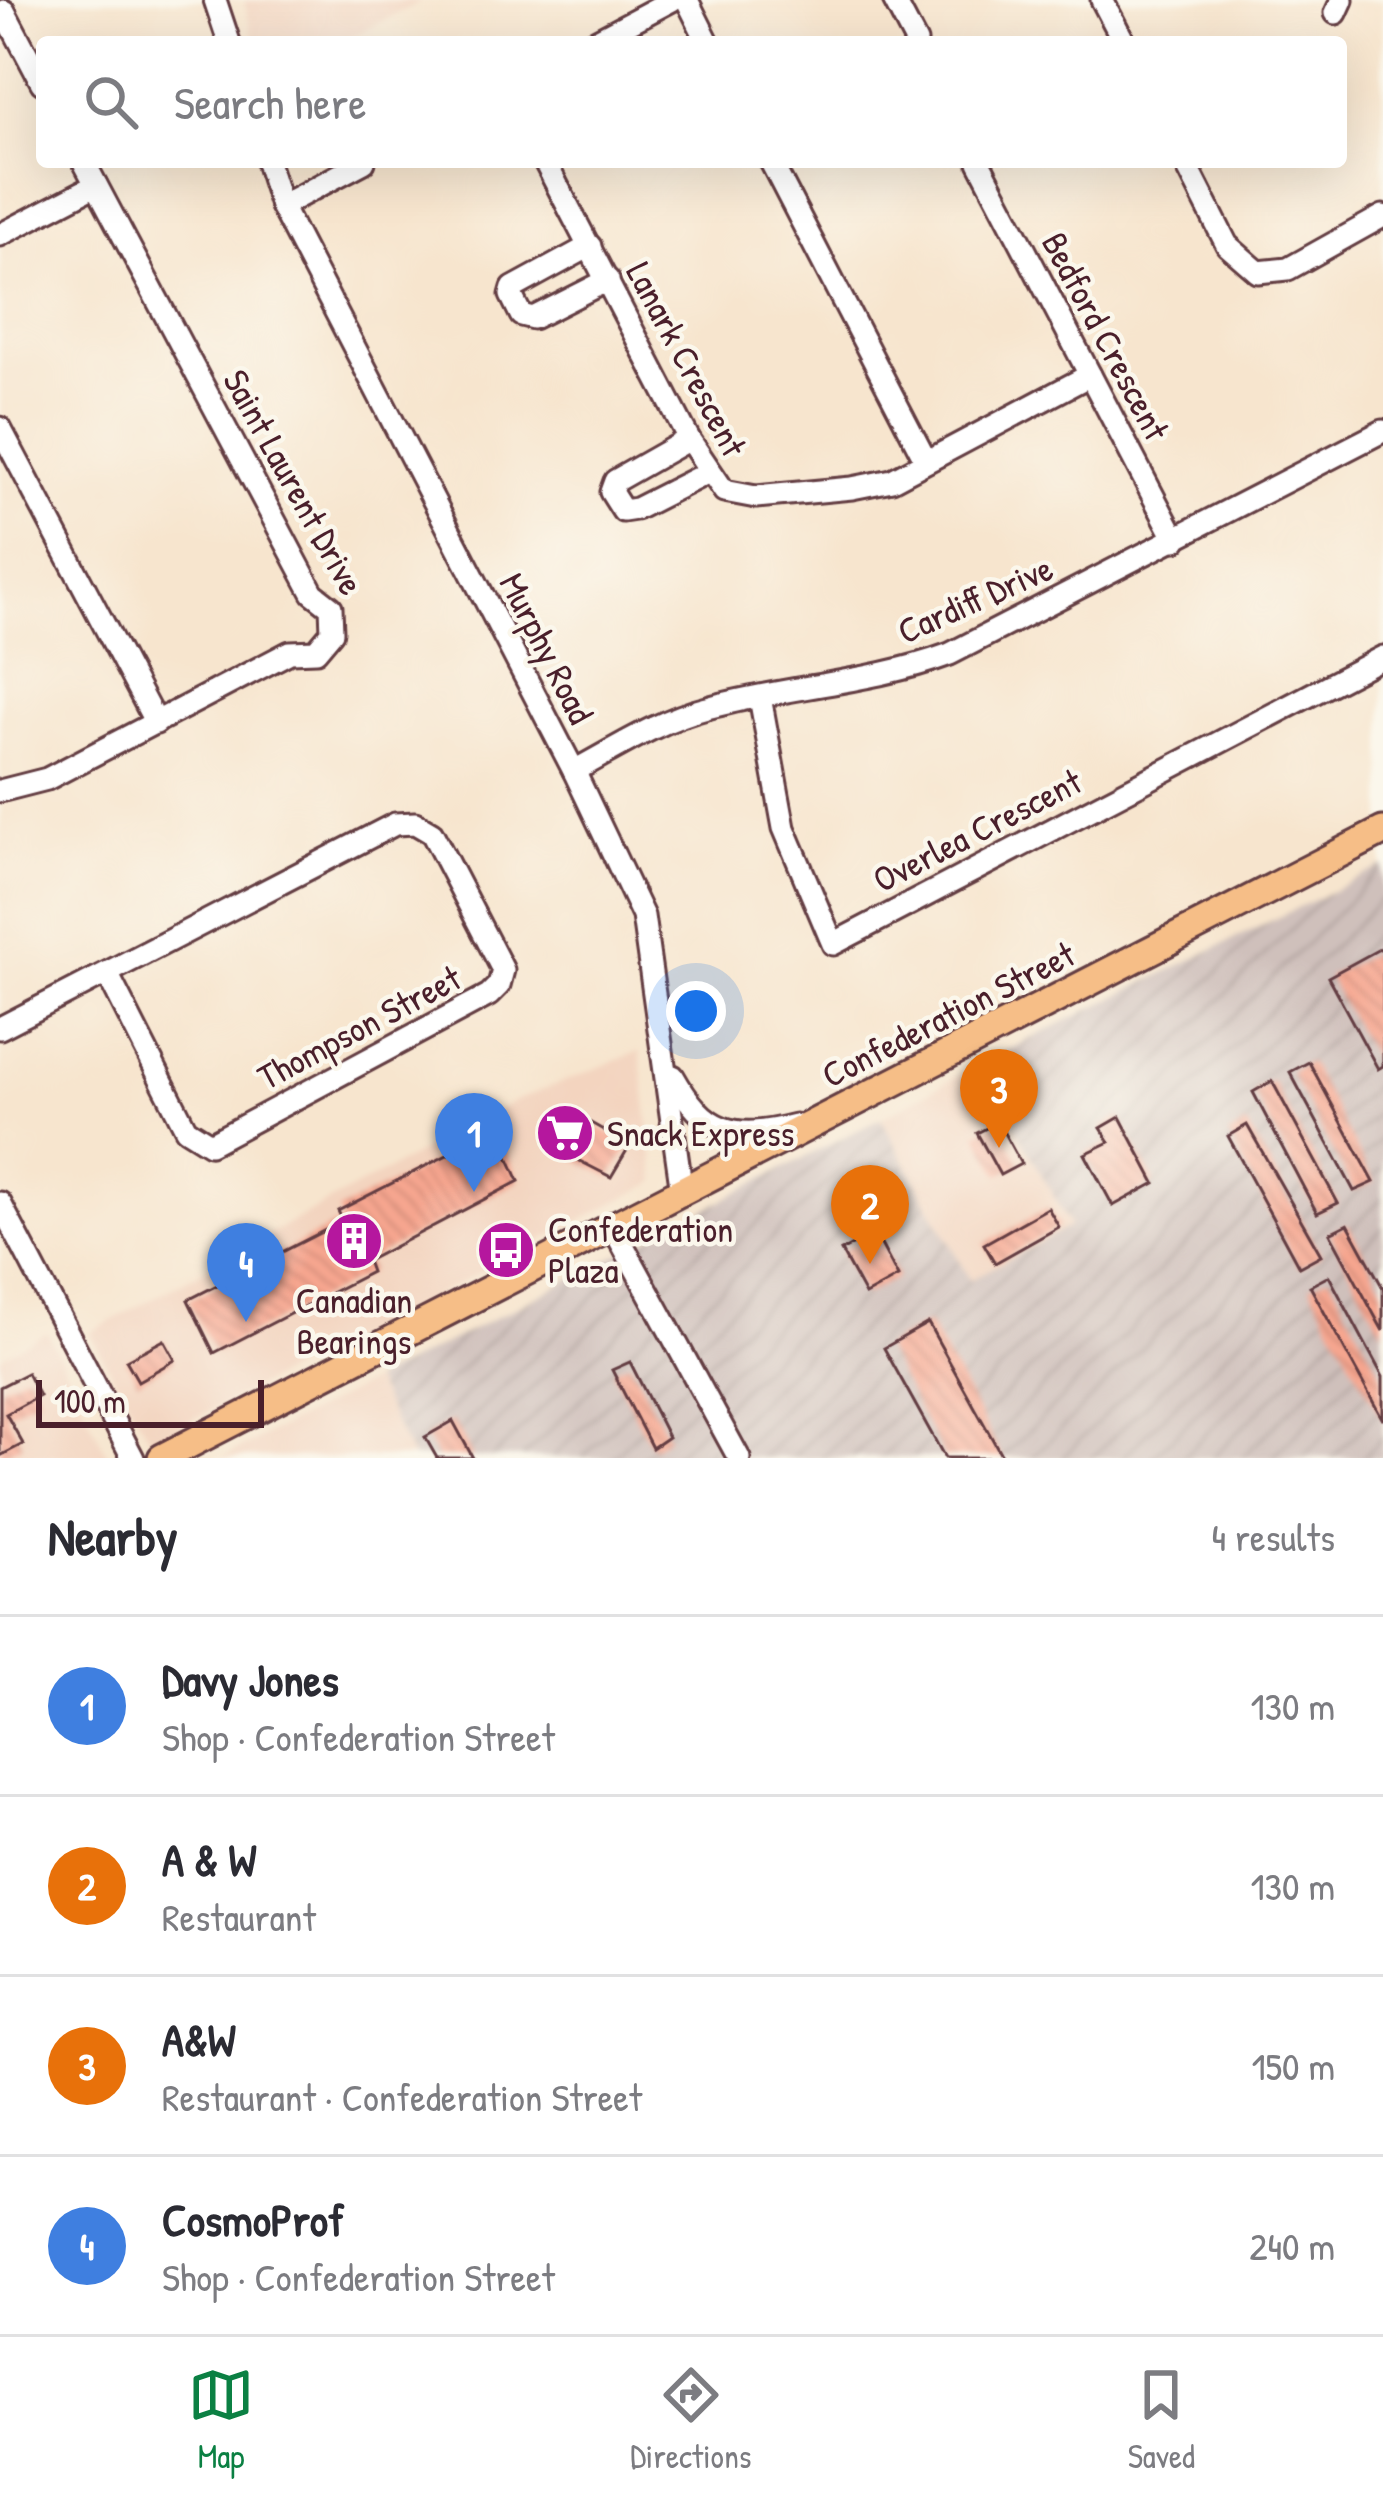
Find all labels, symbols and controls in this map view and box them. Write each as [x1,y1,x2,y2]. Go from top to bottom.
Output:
search box [36,36,1347,168]
icon: search [78,69,144,135]
text: Search here [174,72,366,133]
street label: Bedford Crescent [1031,223,1182,449]
street label: Lanark Crescent [616,253,760,465]
street label: Saint Laurent Drive [212,360,377,603]
street label: Cardiff Drive [890,543,1060,654]
street label: Murphy Road [489,564,606,731]
street label: Overlea Crescent [864,756,1090,903]
street label: Confederation Street [813,928,1083,1098]
street label: Thompson Street [249,952,469,1101]
your location [666,981,726,1041]
pin: 3 [960,1049,1038,1148]
pin: 1 [435,1093,513,1192]
supermarket icon: Snack Express [534,1102,596,1164]
place label: Snack Express [607,1108,794,1157]
pin: 2 [831,1165,909,1264]
place label: Confederation Plaza [548,1204,733,1294]
building icon: Canadian Bearings [323,1210,385,1272]
bus stop icon: Confederation Plaza [475,1219,537,1281]
pin: 4 [207,1223,285,1322]
place label: Canadian Bearings [296,1275,412,1365]
scale bar [36,1374,264,1427]
text: 100 m [54,1379,126,1423]
text: Nearby [48,1502,178,1571]
text: 4 results [1211,1510,1335,1563]
text: Davy Jones [162,1649,339,1710]
text: 1 [80,1679,94,1732]
text: 130 m [1250,1679,1335,1732]
text: Shop · Confederation Street [162,1710,555,1763]
text: A & W [162,1829,256,1890]
text: 2 [78,1859,96,1912]
text: 130 m [1250,1859,1335,1912]
text: Restaurant [162,1890,316,1943]
text: A&W [162,2009,236,2070]
text: 3 [78,2039,96,2092]
text: 150 m [1251,2039,1335,2092]
text: Restaurant · Confederation Street [162,2070,642,2123]
text: CosmoProf [162,2189,344,2250]
text: 4 [80,2219,94,2272]
text: 240 m [1249,2219,1335,2272]
text: Shop · Confederation Street [162,2250,555,2303]
tab: Map [188,2362,254,2478]
tab: Directions [630,2362,752,2478]
tab: Saved [1128,2362,1195,2478]

